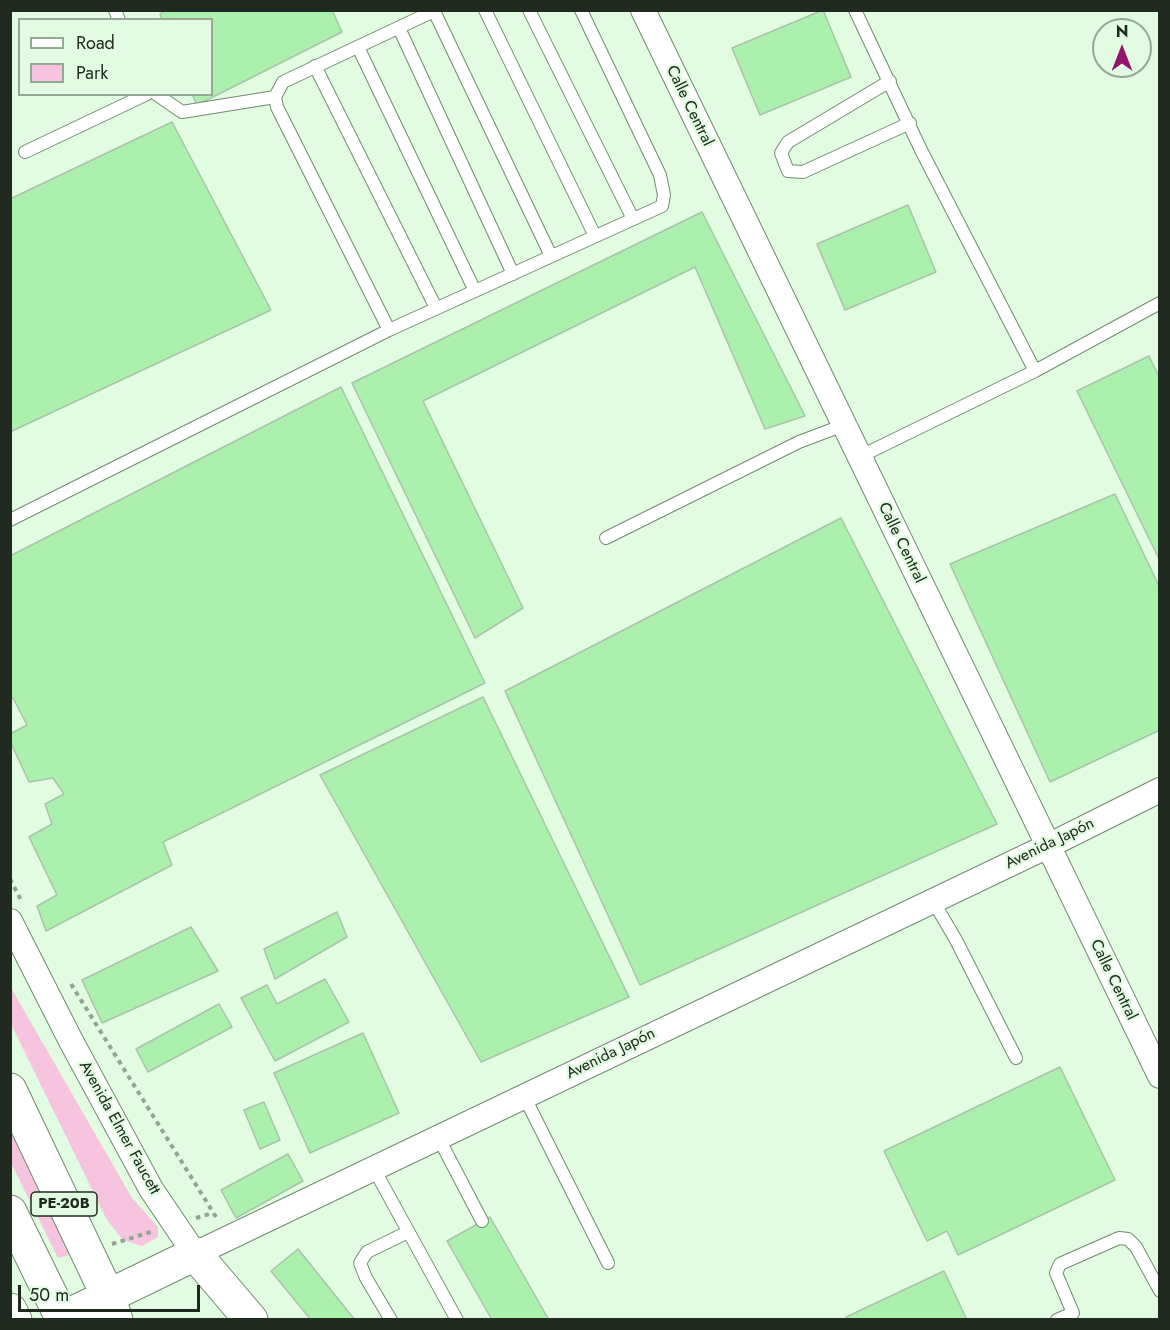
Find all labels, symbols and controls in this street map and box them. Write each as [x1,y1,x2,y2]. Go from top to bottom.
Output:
legend [18,18,213,96]
north arrow [1092,18,1152,78]
text: N [1116,20,1128,43]
text: Road [76,30,115,56]
text: Park [76,60,108,86]
street label: Calle Central [661,63,717,149]
street label: Calle Central [873,500,929,586]
street label: Avenida Japón [1002,814,1098,874]
street label: Calle Central [1085,937,1141,1023]
street label: Avenida Japón [563,1024,659,1084]
street label: Avenida Elmer Faucett [74,1058,164,1198]
road number: PE-20B [31,1192,97,1216]
scale bar [21,1273,202,1311]
text: 50 m [29,1282,69,1308]

